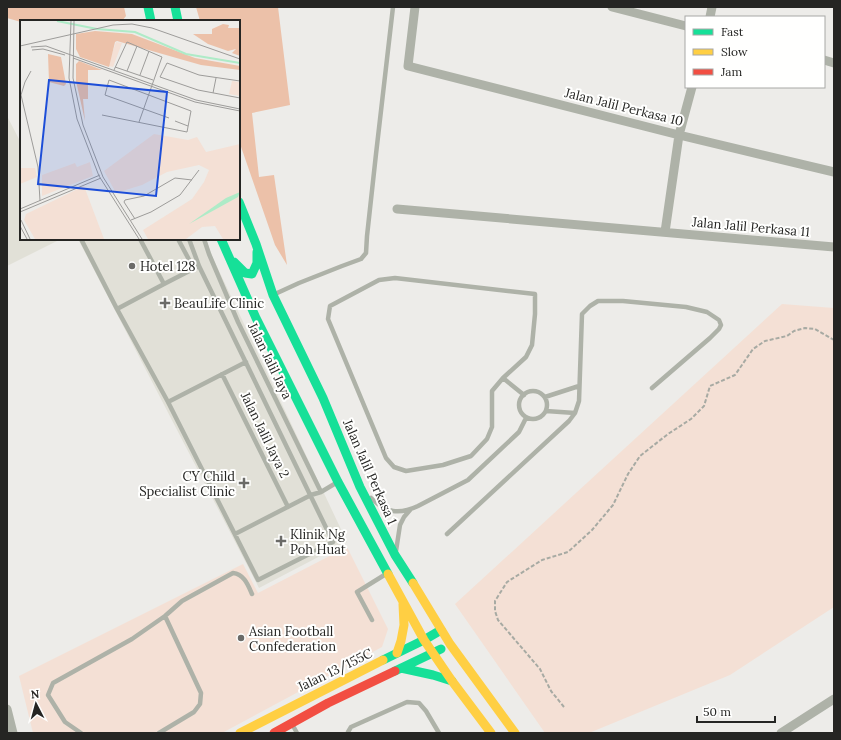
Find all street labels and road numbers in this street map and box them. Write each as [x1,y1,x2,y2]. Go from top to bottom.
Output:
street label: Jalan Jalil Perkasa 10 [562,84,685,130]
street label: Jalan Jalil Perkasa 11 [690,213,811,241]
street label: Jalan Jalil Jaya [244,319,296,402]
street label: Jalan Jalil Jaya 2 [236,388,293,481]
street label: Jalan Jalil Perkasa 1 [339,416,401,527]
street label: Jalan 13/155C [294,645,375,696]

